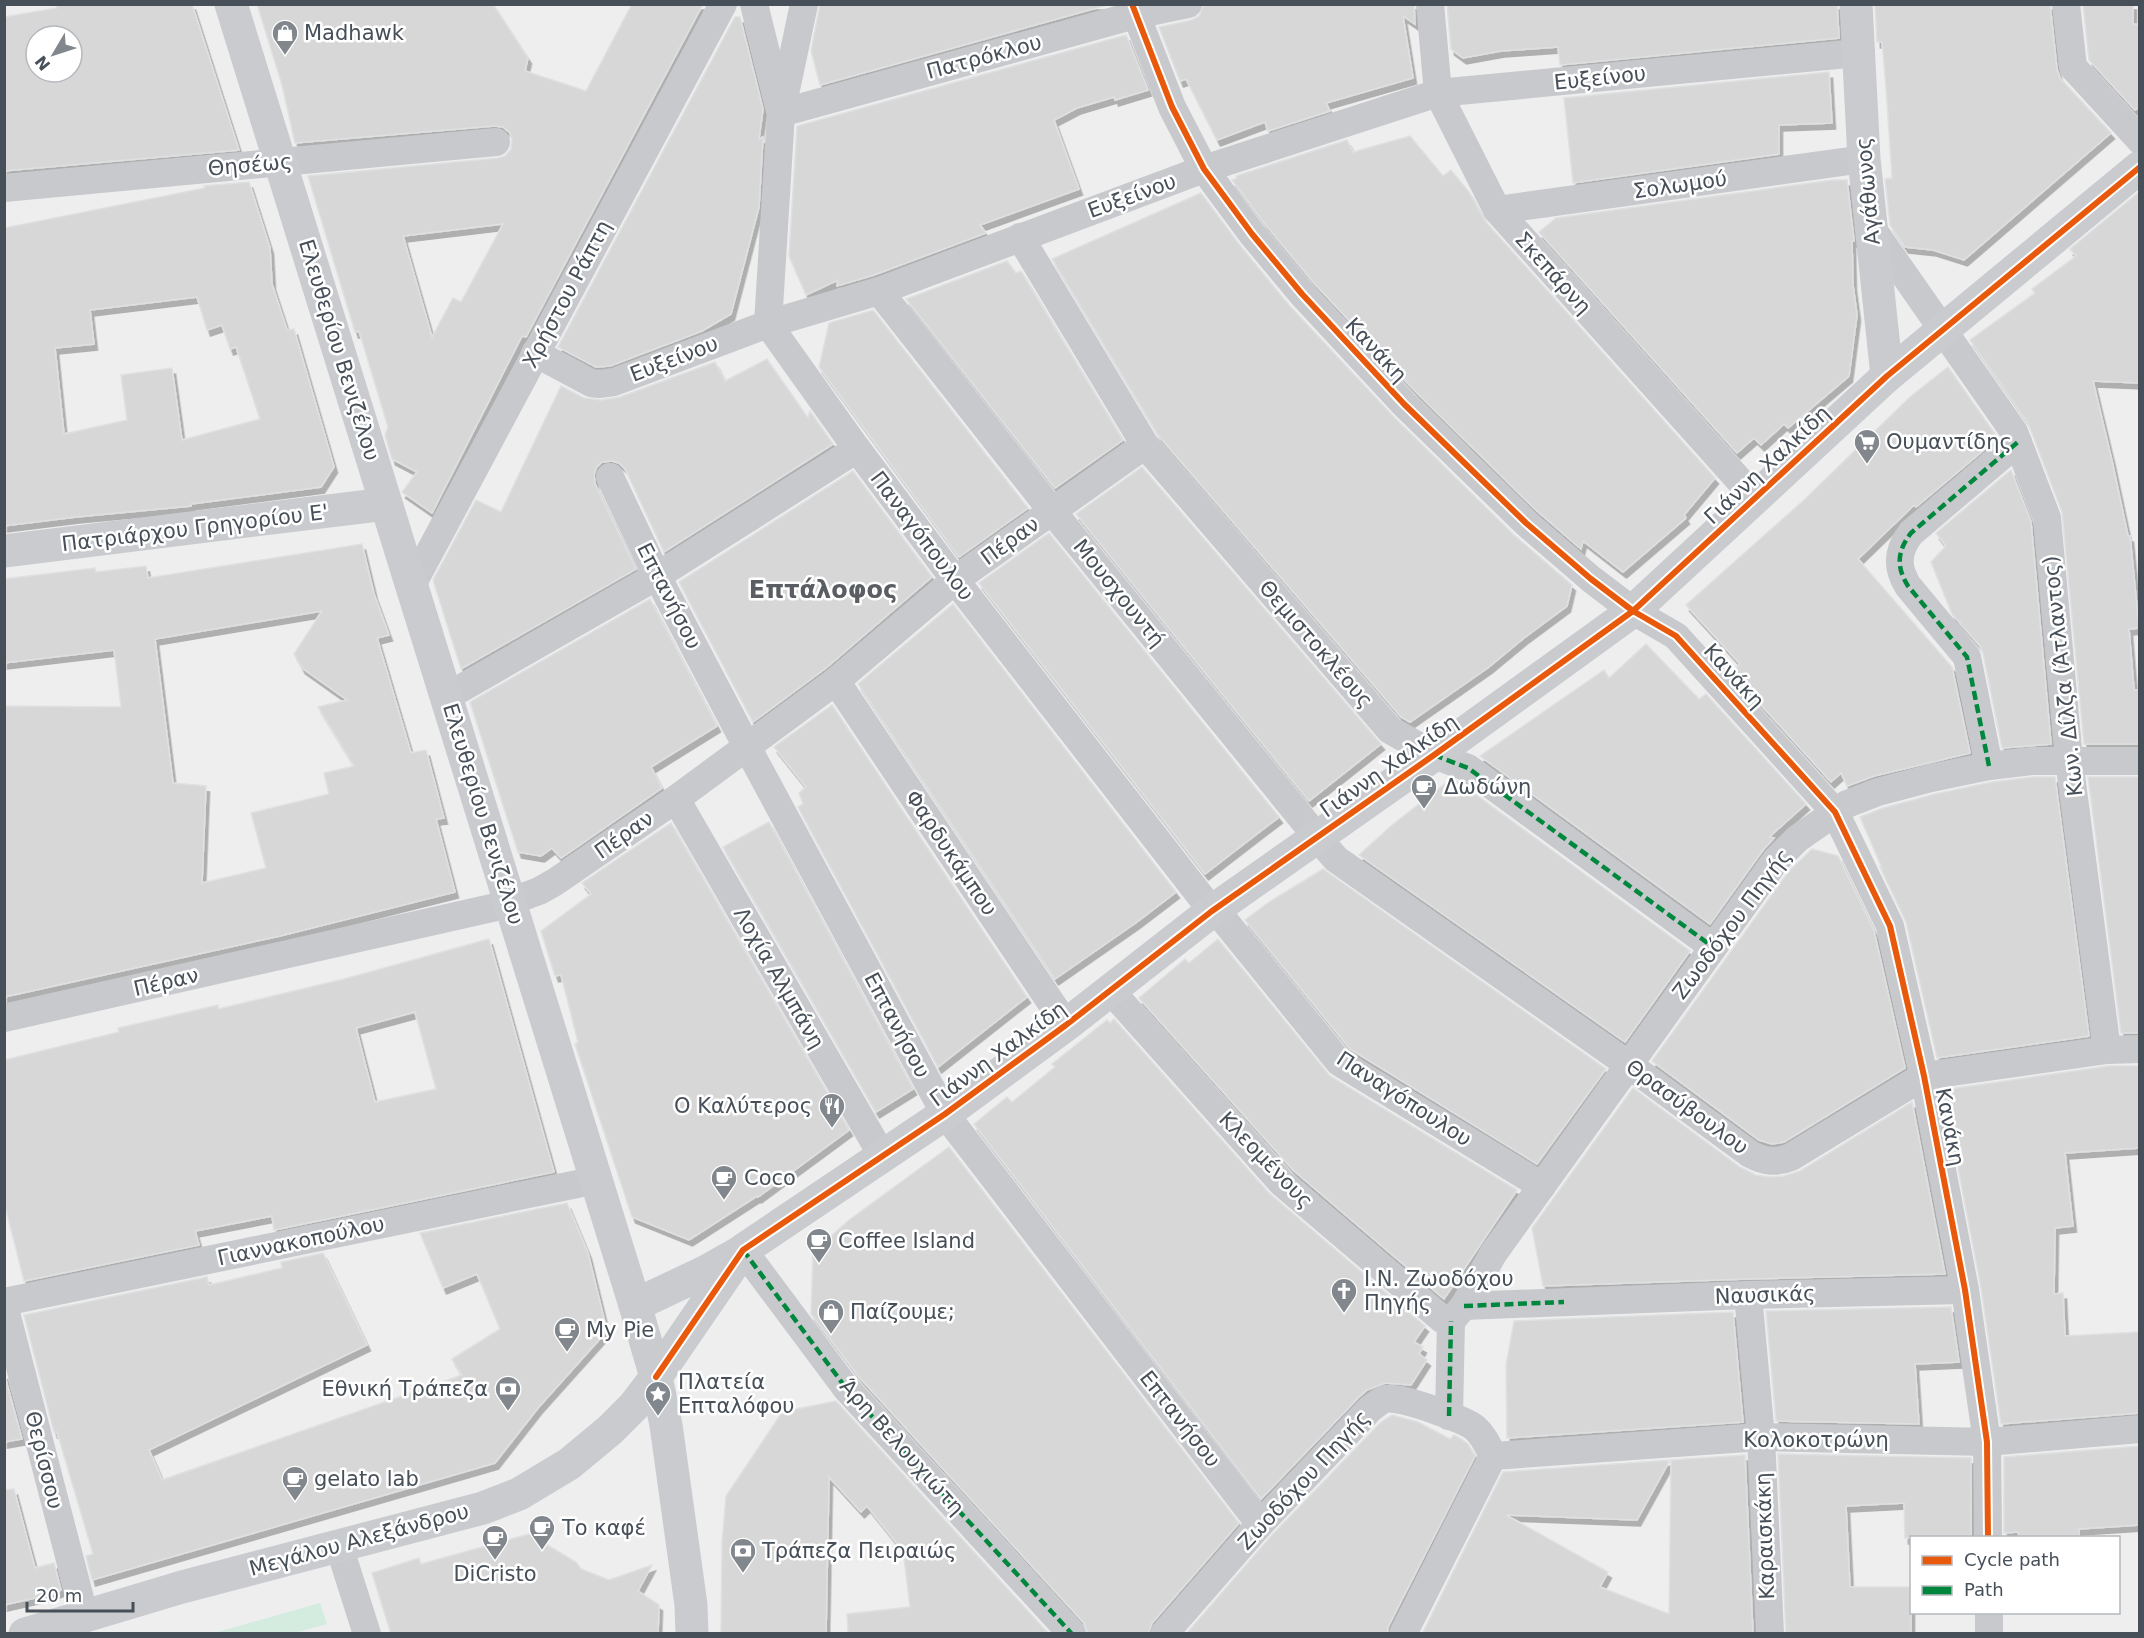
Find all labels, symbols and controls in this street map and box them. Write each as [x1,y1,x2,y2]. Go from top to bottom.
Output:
shop icon: Madhawk [270,18,300,56]
place label: Madhawk [304,21,405,45]
north arrow [24,24,84,84]
street label: Πατρόκλου [924,30,1044,84]
text: N [31,52,54,74]
street label: Ευξείνου [1553,61,1647,95]
street label: Αγάθωνος [1851,136,1885,246]
street label: Θησέως [207,149,293,181]
street label: Σολωμού [1632,167,1728,203]
street label: Ευξείνου [1085,169,1179,223]
street label: Χρήστου Ράπτη [518,216,616,372]
street label: Σκεπάρνη [1510,227,1596,319]
street label: Ελευθερίου Βενιζέλου [294,236,384,464]
street label: Κανάκη [1340,313,1412,387]
street label: Ευξείνου [627,331,721,387]
street label: Γιάννη Χαλκίδη [1699,401,1835,529]
supermarket icon: Ουμαντίδης [1852,427,1882,465]
place label: Ουμαντίδης [1886,430,2012,454]
street label: Παναγόπουλου [866,467,978,605]
street label: Πατριάρχου Γρηγορίου Ε' [60,500,330,556]
street label: Πέραν [976,512,1044,570]
street label: Μουσχουντή [1068,534,1170,652]
street label: Επτανήσου [632,539,706,653]
street label: Κων. Δίλζα (Άτλαντος) [2038,555,2088,797]
district label: Επτάλοφος [749,576,897,604]
street label: Θεμιστοκλέους [1254,576,1378,712]
street label: Κανάκη [1699,639,1769,713]
street label: Ελευθερίου Βενιζέλου [438,700,528,928]
street label: Γιάννη Χαλκίδη [1316,710,1462,822]
cafe icon: Δωδώνη [1409,772,1439,810]
place label: Δωδώνη [1444,775,1531,799]
street label: Φαρδυκάμπου [900,786,1002,920]
street label: Πέραν [590,806,658,864]
street label: Ζωοδόχου Πηγής [1668,844,1796,1004]
street label: Λοχία Αλμπάνη [729,903,829,1053]
street label: Πέραν [131,963,201,1001]
street label: Επτανήσου [859,968,935,1082]
street label: Γιάννη Χαλκίδη [925,997,1071,1111]
street label: Παναγόπουλου [1332,1047,1476,1151]
street label: Θρασύβουλου [1621,1055,1753,1159]
street label: Κανάκη [1931,1086,1969,1168]
restaurant icon: Ο Καλύτερος [817,1091,847,1129]
place label: Ο Καλύτερος [674,1094,812,1118]
street label: Κλεομένους [1214,1107,1318,1213]
cafe icon: Coco [709,1163,739,1201]
place label: Coco [744,1166,796,1190]
street label: Γιαννακοπούλου [215,1212,387,1270]
cafe icon: Coffee Island [804,1226,834,1264]
place label: Coffee Island [838,1229,975,1253]
place label: Ι.Ν. Ζωοδόχου Πηγής [1364,1267,1514,1315]
church icon: Ι.Ν. Ζωοδόχου Πηγής [1329,1276,1359,1314]
street label: Ναυσικάς [1714,1281,1816,1309]
shop icon: Παίζουμε; [816,1297,846,1335]
place label: Παίζουμε; [850,1300,955,1324]
cafe icon: My Pie [552,1315,582,1353]
place label: My Pie [586,1318,654,1342]
street label: Επτανήσου [1135,1366,1225,1472]
place label: Πλατεία Επταλόφου [678,1370,795,1418]
bank icon: Εθνική Τράπεζα [493,1374,523,1412]
street label: Άρη Βελουχιώτη [835,1374,969,1520]
place label: Εθνική Τράπεζα [321,1377,488,1401]
place icon: Πλατεία Επταλόφου [643,1379,673,1417]
street label: Ζωοδόχου Πηγής [1233,1405,1375,1555]
street label: Θερίσσου [20,1409,68,1511]
street label: Κολοκοτρώνη [1743,1428,1889,1452]
cafe icon: gelato lab [280,1464,310,1502]
place label: gelato lab [314,1467,419,1491]
street label: Καραισκάκη [1751,1472,1779,1600]
street label: Μεγάλου Αλεξάνδρου [247,1499,471,1581]
cafe icon: Το καφέ [527,1513,557,1551]
place label: Το καφέ [561,1516,646,1540]
cafe icon: DiCristo [480,1523,510,1561]
bank icon: Τράπεζα Πειραιώς [728,1536,758,1574]
legend [1910,1536,2120,1614]
place label: Τράπεζα Πειραιώς [761,1539,956,1563]
text: Cycle path [1964,1549,2060,1570]
place label: DiCristo [453,1562,537,1586]
scale bar [27,1575,134,1613]
text: Path [1964,1579,2004,1600]
text: 20 m [36,1585,82,1606]

